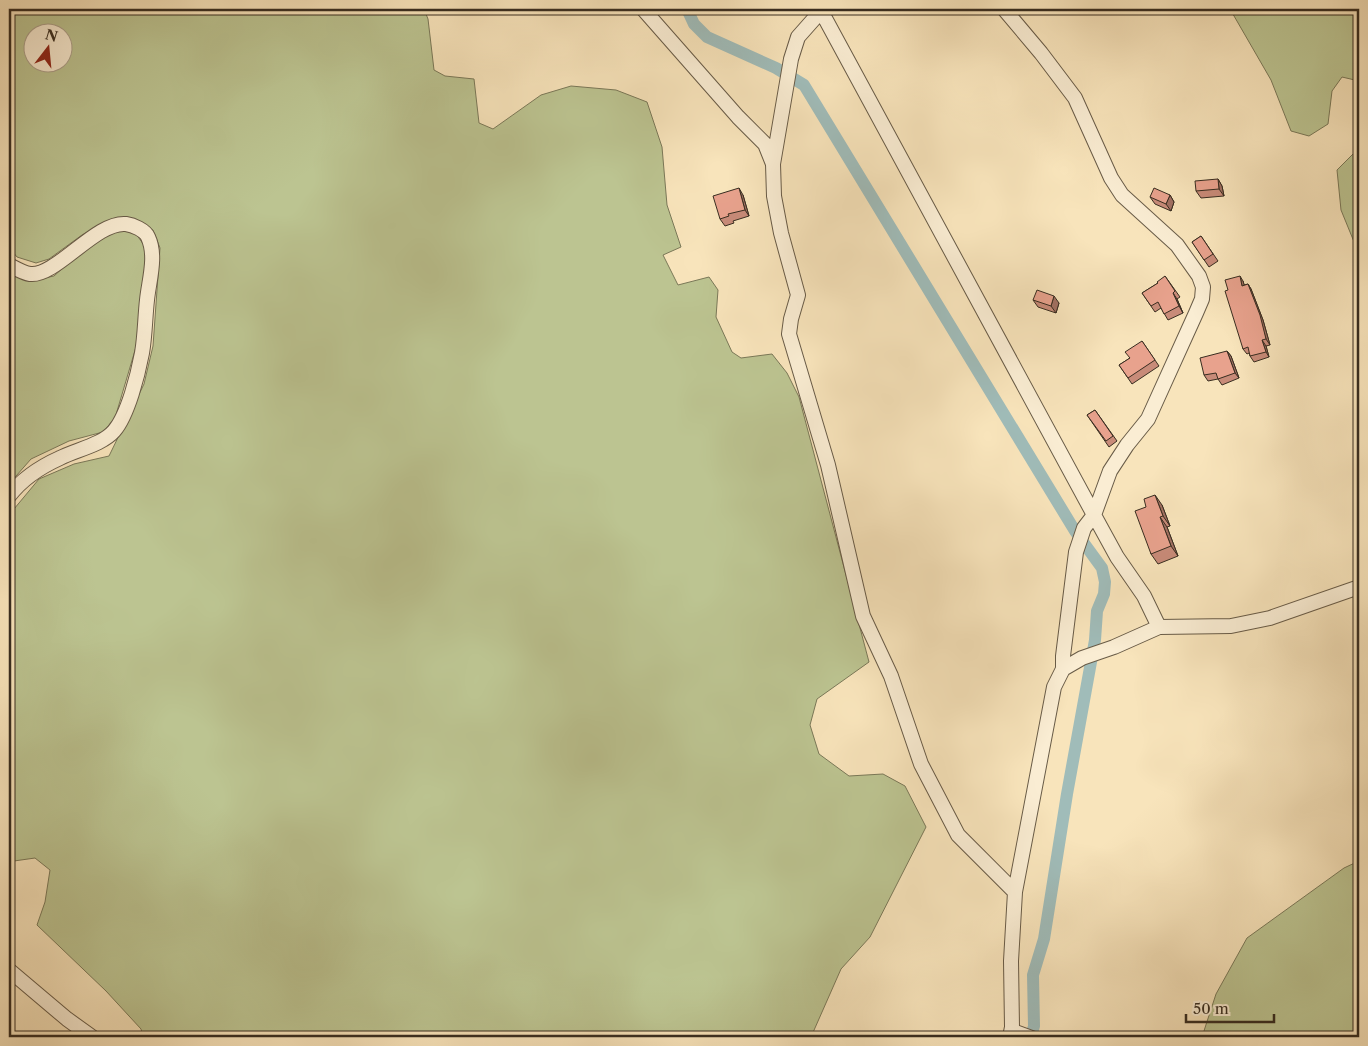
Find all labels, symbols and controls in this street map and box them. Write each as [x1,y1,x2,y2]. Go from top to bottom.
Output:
north arrow [22,22,72,72]
text: N [43,25,60,46]
scale bar [1186,991,1273,1023]
text: 50 m [1193,999,1229,1018]

